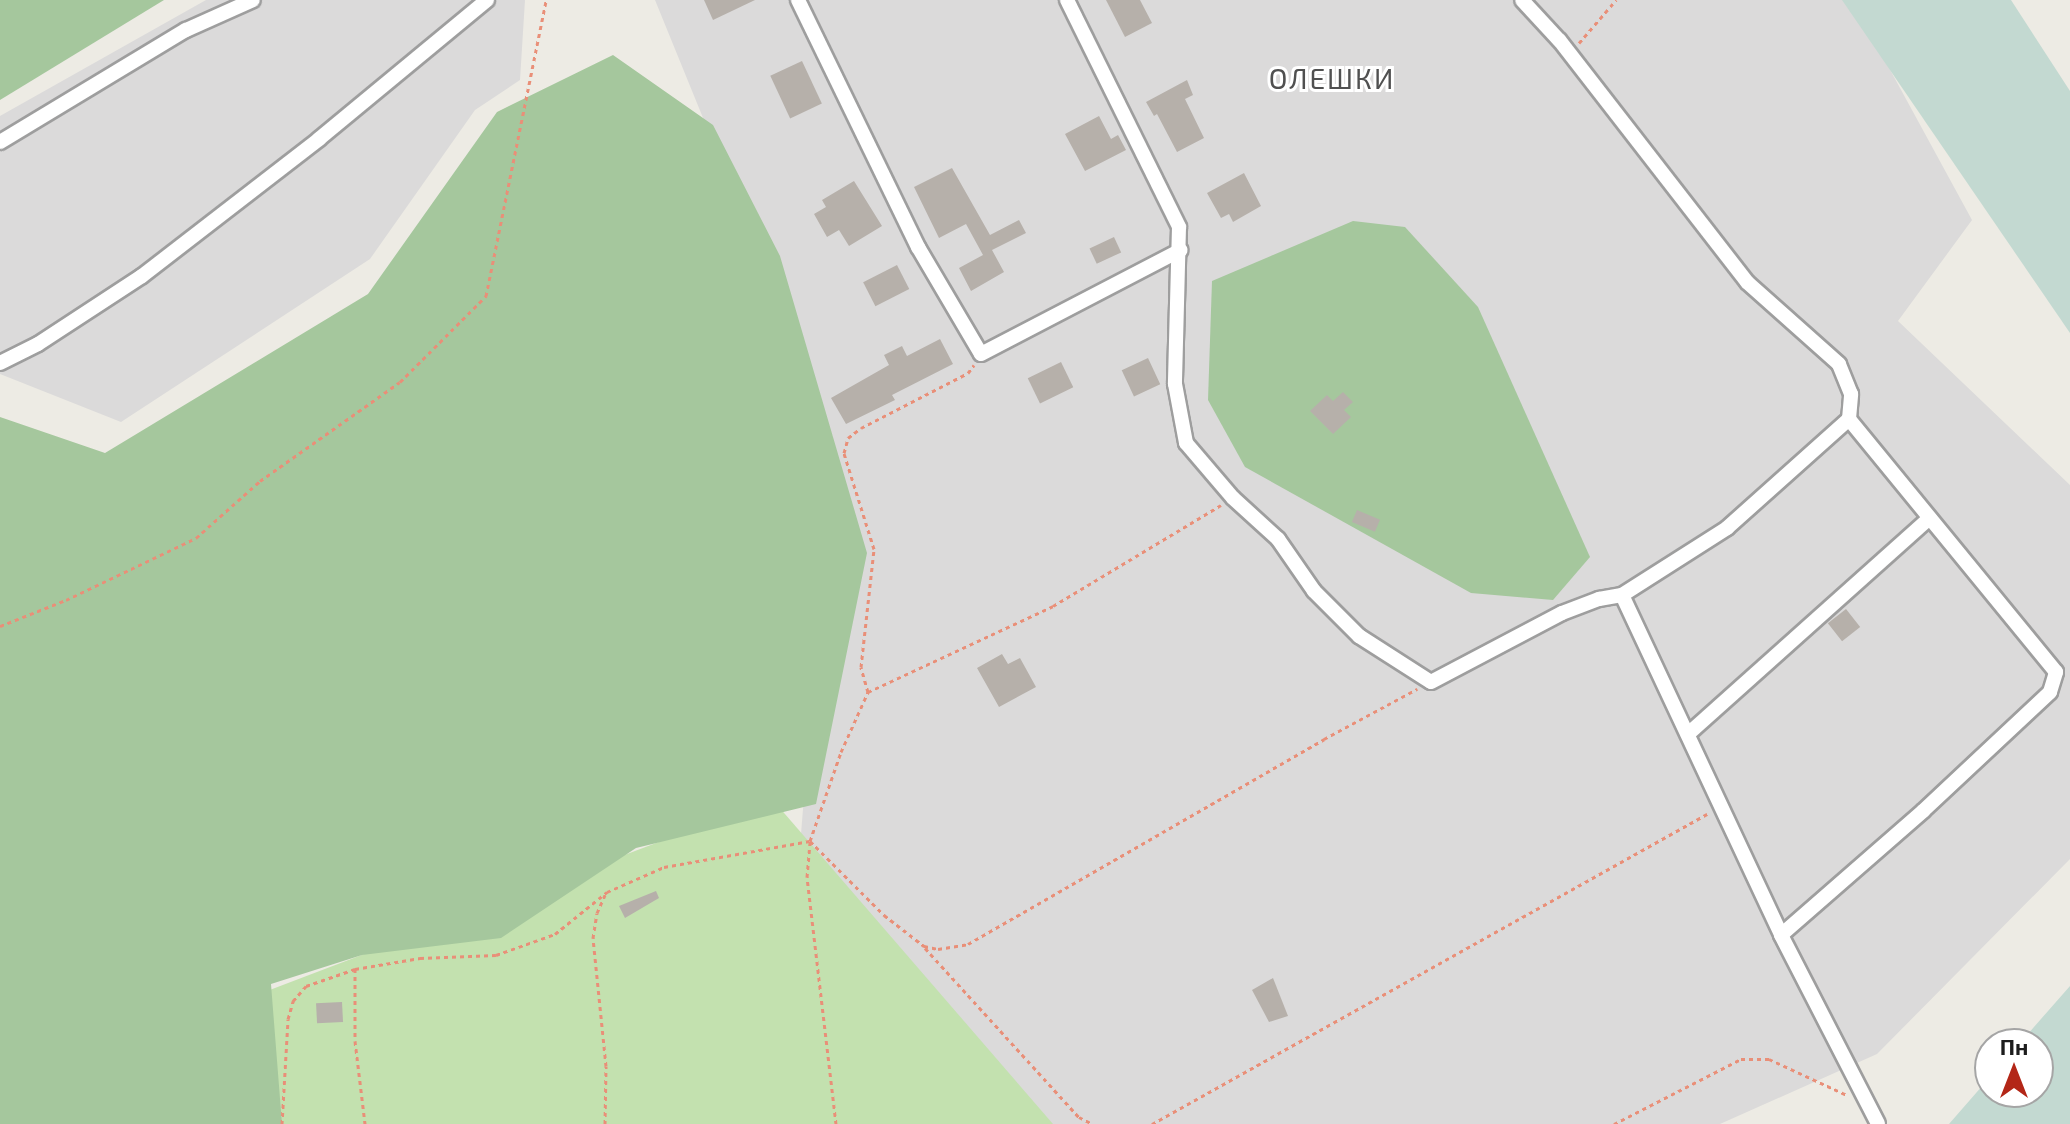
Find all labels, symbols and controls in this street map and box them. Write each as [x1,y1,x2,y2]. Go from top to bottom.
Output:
district label: ОЛЕШКИ [1269,61,1395,95]
north arrow [1974,1028,2054,1108]
text: Пн [2000,1033,2028,1059]

